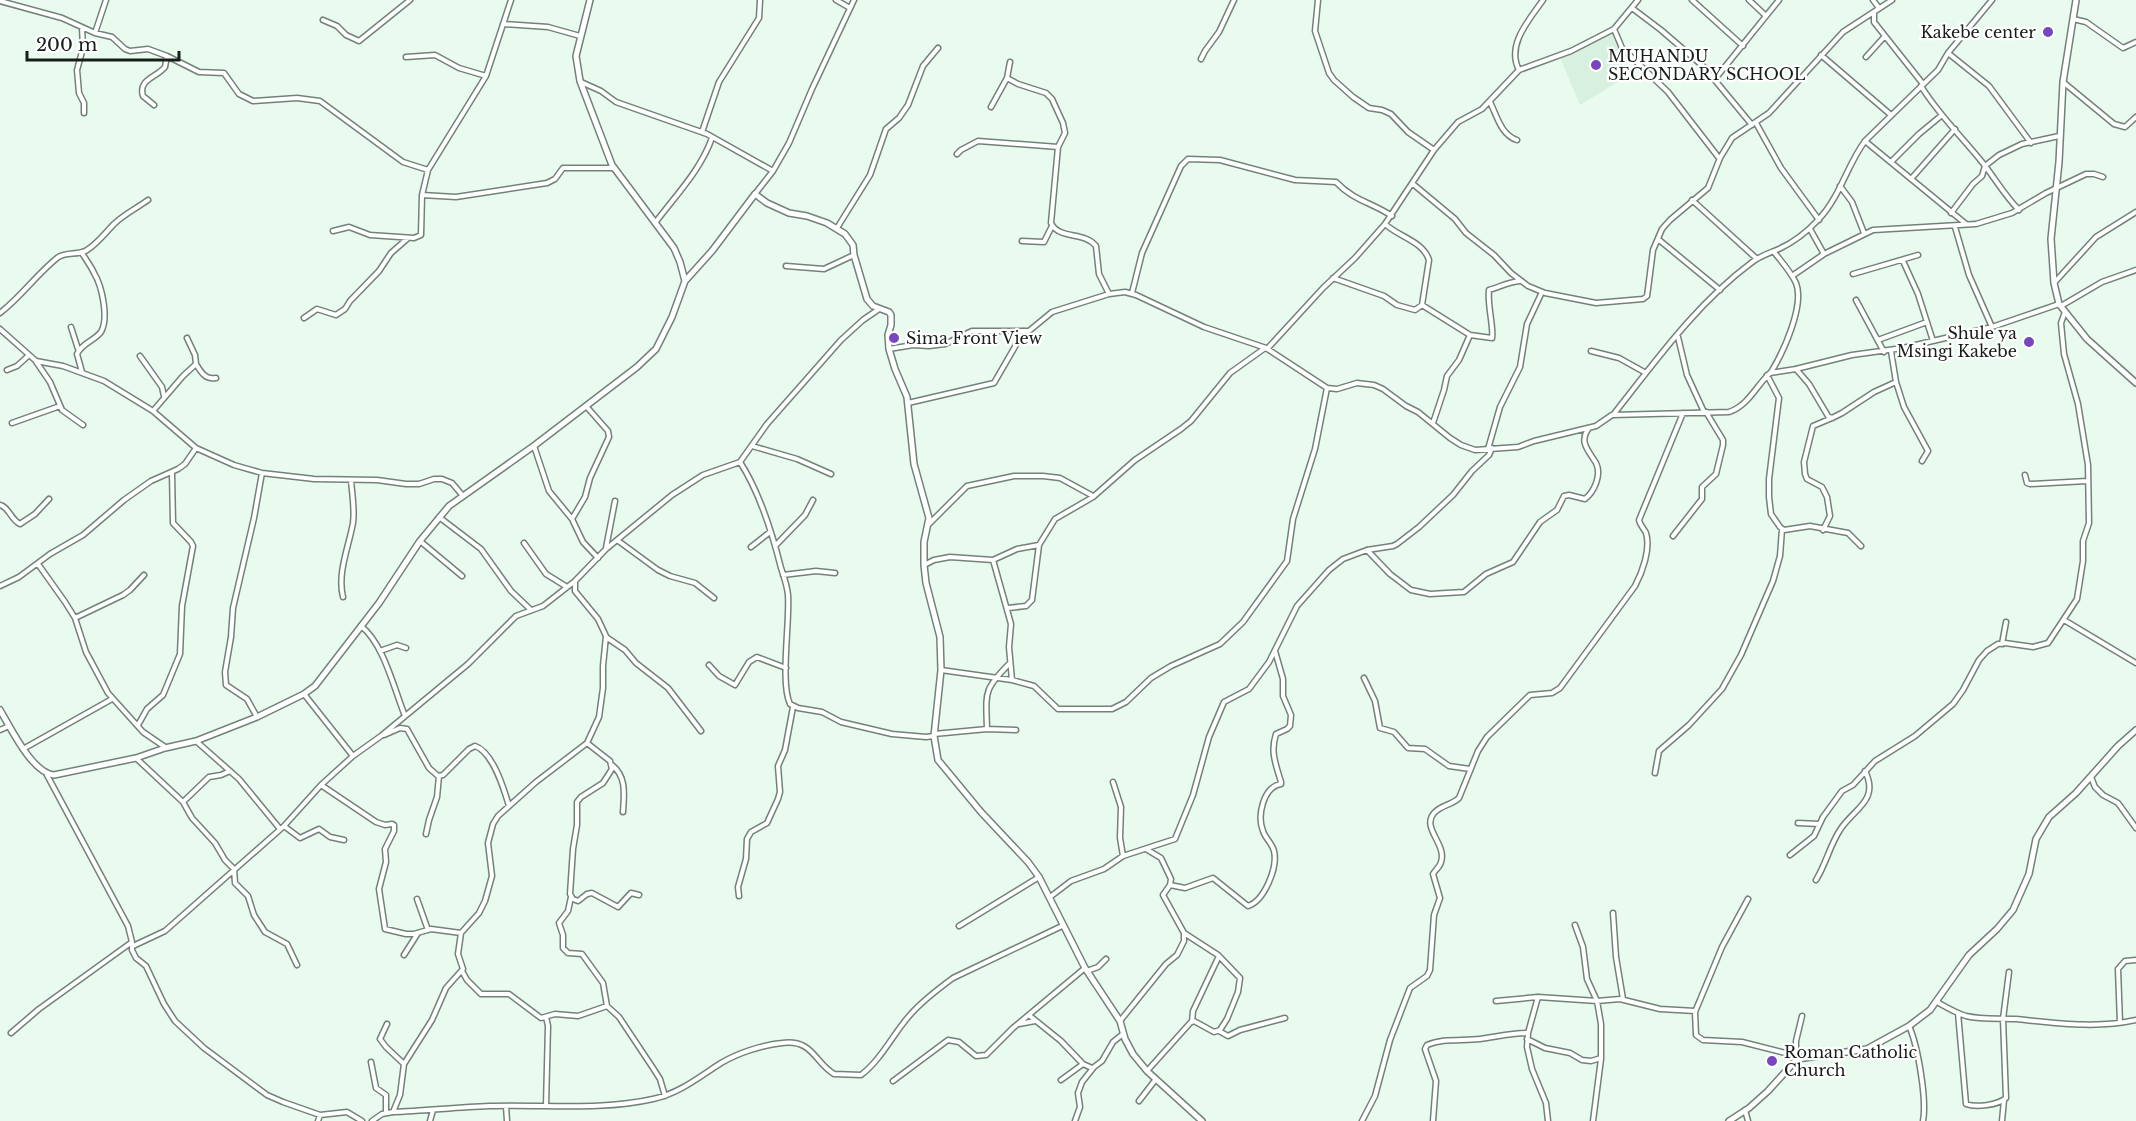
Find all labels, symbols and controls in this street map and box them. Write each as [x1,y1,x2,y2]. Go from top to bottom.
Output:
place label: Kakebe center [1920,22,2036,42]
scale bar [27,24,178,62]
marker: Kakebe center [2041,25,2055,39]
text: 200 m [36,34,97,56]
place label: MUHANDU SECONDARY SCHOOL [1608,46,1806,84]
marker: MUHANDU SECONDARY SCHOOL [1589,58,1603,72]
place label: Shule ya Msingi Kakebe [1897,323,2017,361]
place label: Sima Front View [906,328,1043,348]
marker: Sima Front View [887,331,901,345]
marker: Shule ya Msingi Kakebe [2022,335,2036,349]
place label: Roman Catholic Church [1784,1042,1917,1080]
marker: Roman Catholic Church [1765,1054,1779,1068]

